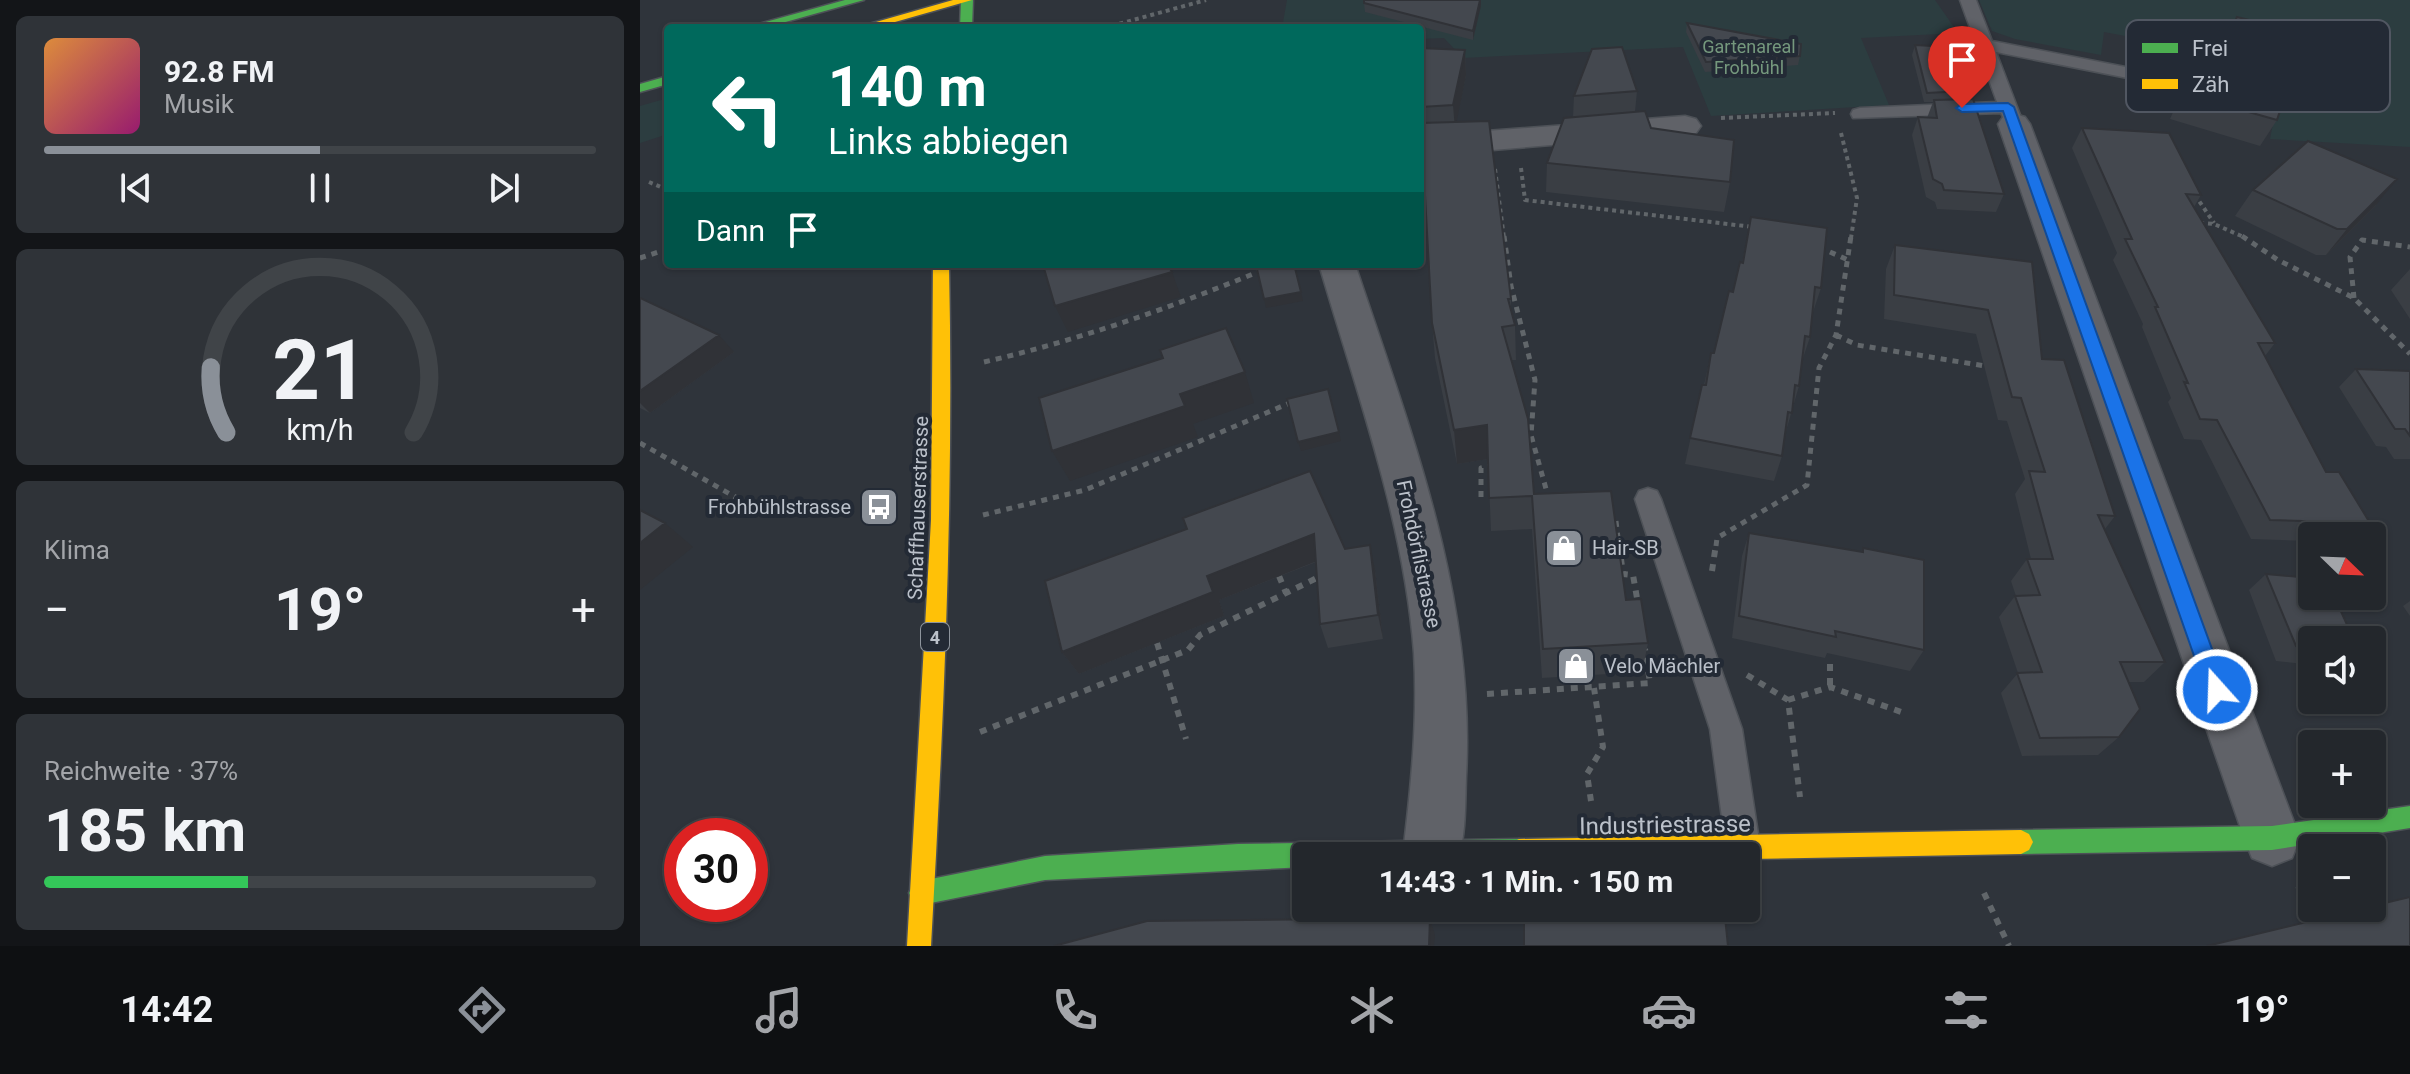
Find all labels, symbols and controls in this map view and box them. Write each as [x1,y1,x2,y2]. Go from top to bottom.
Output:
legend [2126,20,2390,112]
pin [1928,26,1996,108]
park label: Gartenareal Frohbühl [1702,36,1796,78]
text: Frei [2192,36,2228,61]
icon: arrive [1940,38,1984,82]
text: 92.8 FM [164,54,275,89]
text: 140 m [828,54,987,120]
icon: left [696,56,800,160]
text: Zäh [2192,72,2229,97]
text: Musik [164,89,234,119]
text: Links abbiegen [828,121,1069,163]
icon: previous [114,166,158,210]
icon: pause [298,166,342,210]
icon: next [482,166,526,210]
icon: arrive [781,208,825,252]
text: Dann [696,213,765,248]
text: 21 [272,321,368,418]
text: km/h [286,413,354,447]
street label: Schaffhauserstrasse [903,416,933,600]
street label: Frohdörflistrasse [1392,478,1446,630]
bus stop icon: Frohbühlstrasse [858,486,900,528]
place label: Frohbühlstrasse [708,495,851,519]
north arrow [2298,522,2386,610]
map controls [2298,522,2386,922]
shop icon: Hair-SB [1543,527,1585,569]
text: Klima [44,535,110,565]
place label: Hair-SB [1592,536,1659,560]
text: 19° [274,574,366,645]
text: − [44,584,69,636]
text: + [571,584,596,636]
road number: 4 [921,623,949,651]
button: sound [2298,626,2386,714]
shop icon: Velo Mächler [1555,645,1597,687]
position arrow [2175,648,2259,732]
place label: Velo Mächler [1604,654,1720,678]
button: + [2298,730,2386,818]
text: Reichweite · 37% [44,756,238,786]
text: 185 km [44,795,246,866]
street label: Industriestrasse [1579,810,1751,840]
speed limit sign: 30 [664,818,768,922]
button: − [2298,834,2386,922]
text: 14:43 · 1 Min. · 150 m [1379,864,1673,899]
icon: directions [454,982,510,1038]
icon: music [751,982,807,1038]
icon: phone [1047,982,1103,1038]
icon: climate [1344,982,1400,1038]
icon: car [1641,982,1697,1038]
icon: filters [1938,982,1994,1038]
text: 14:42 [120,989,213,1031]
text: 19° [2234,989,2290,1031]

